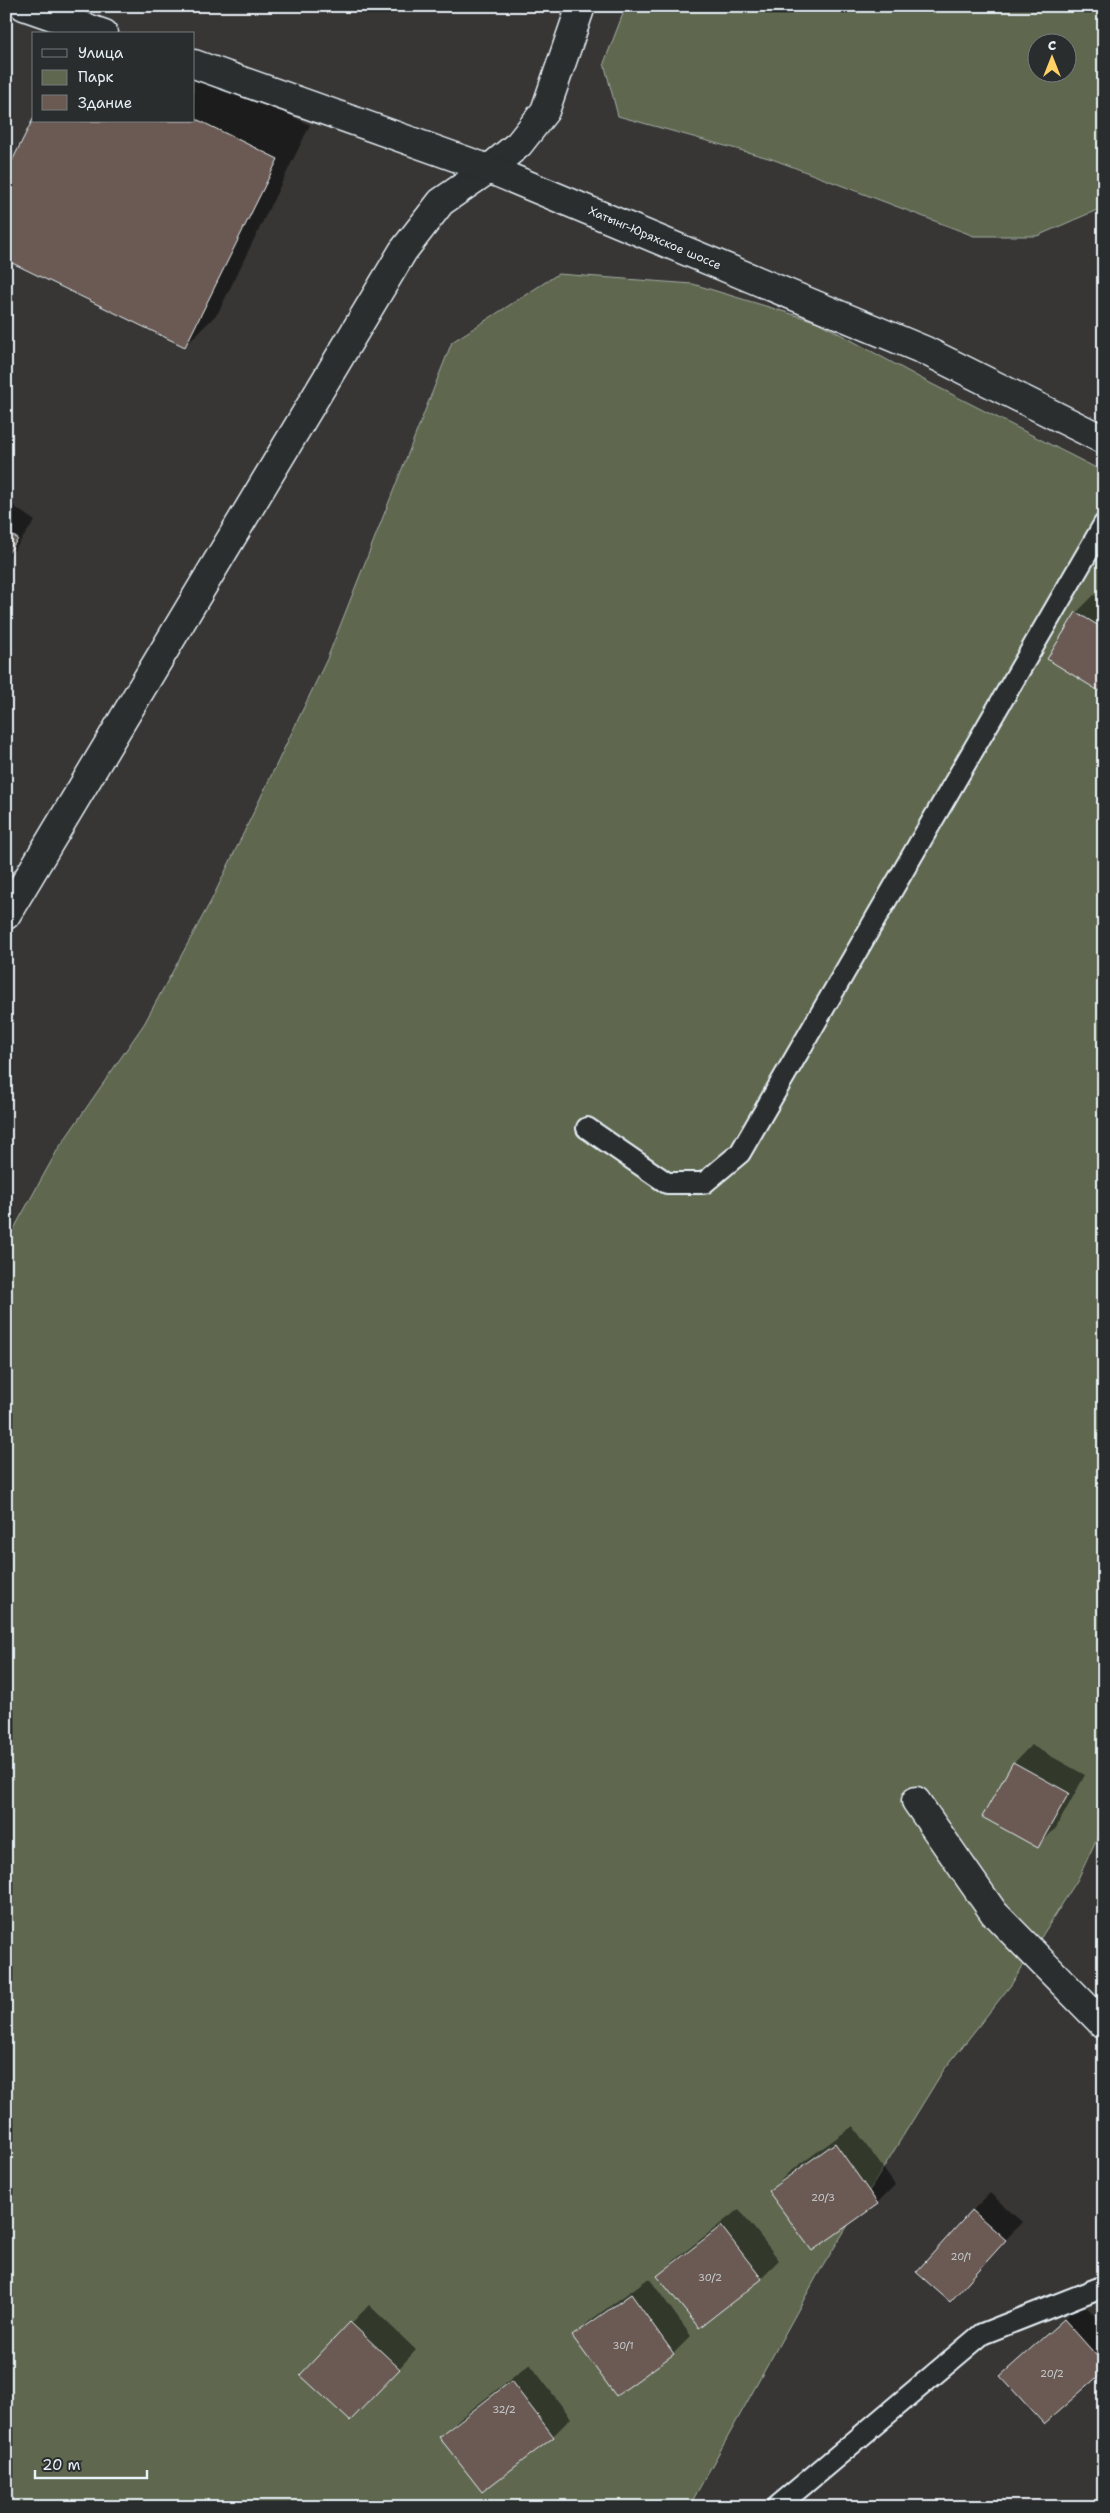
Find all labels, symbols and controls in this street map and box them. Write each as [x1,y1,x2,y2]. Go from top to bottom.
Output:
legend [32,32,195,122]
north arrow [1028,32,1078,82]
text: С [1048,36,1056,54]
text: Улица [78,43,124,63]
text: Парк [78,67,114,87]
text: Здание [78,93,132,113]
street label: Хатынг-Юряхское шоссе [586,203,724,273]
house number: 20/3 [811,2191,835,2204]
house number: 20/1 [950,2250,972,2263]
house number: 30/2 [698,2271,722,2284]
house number: 30/1 [612,2339,634,2352]
house number: 20/2 [1040,2367,1064,2380]
house number: 32/2 [492,2403,516,2416]
scale bar [35,2448,148,2480]
text: 20 m [42,2455,81,2475]

